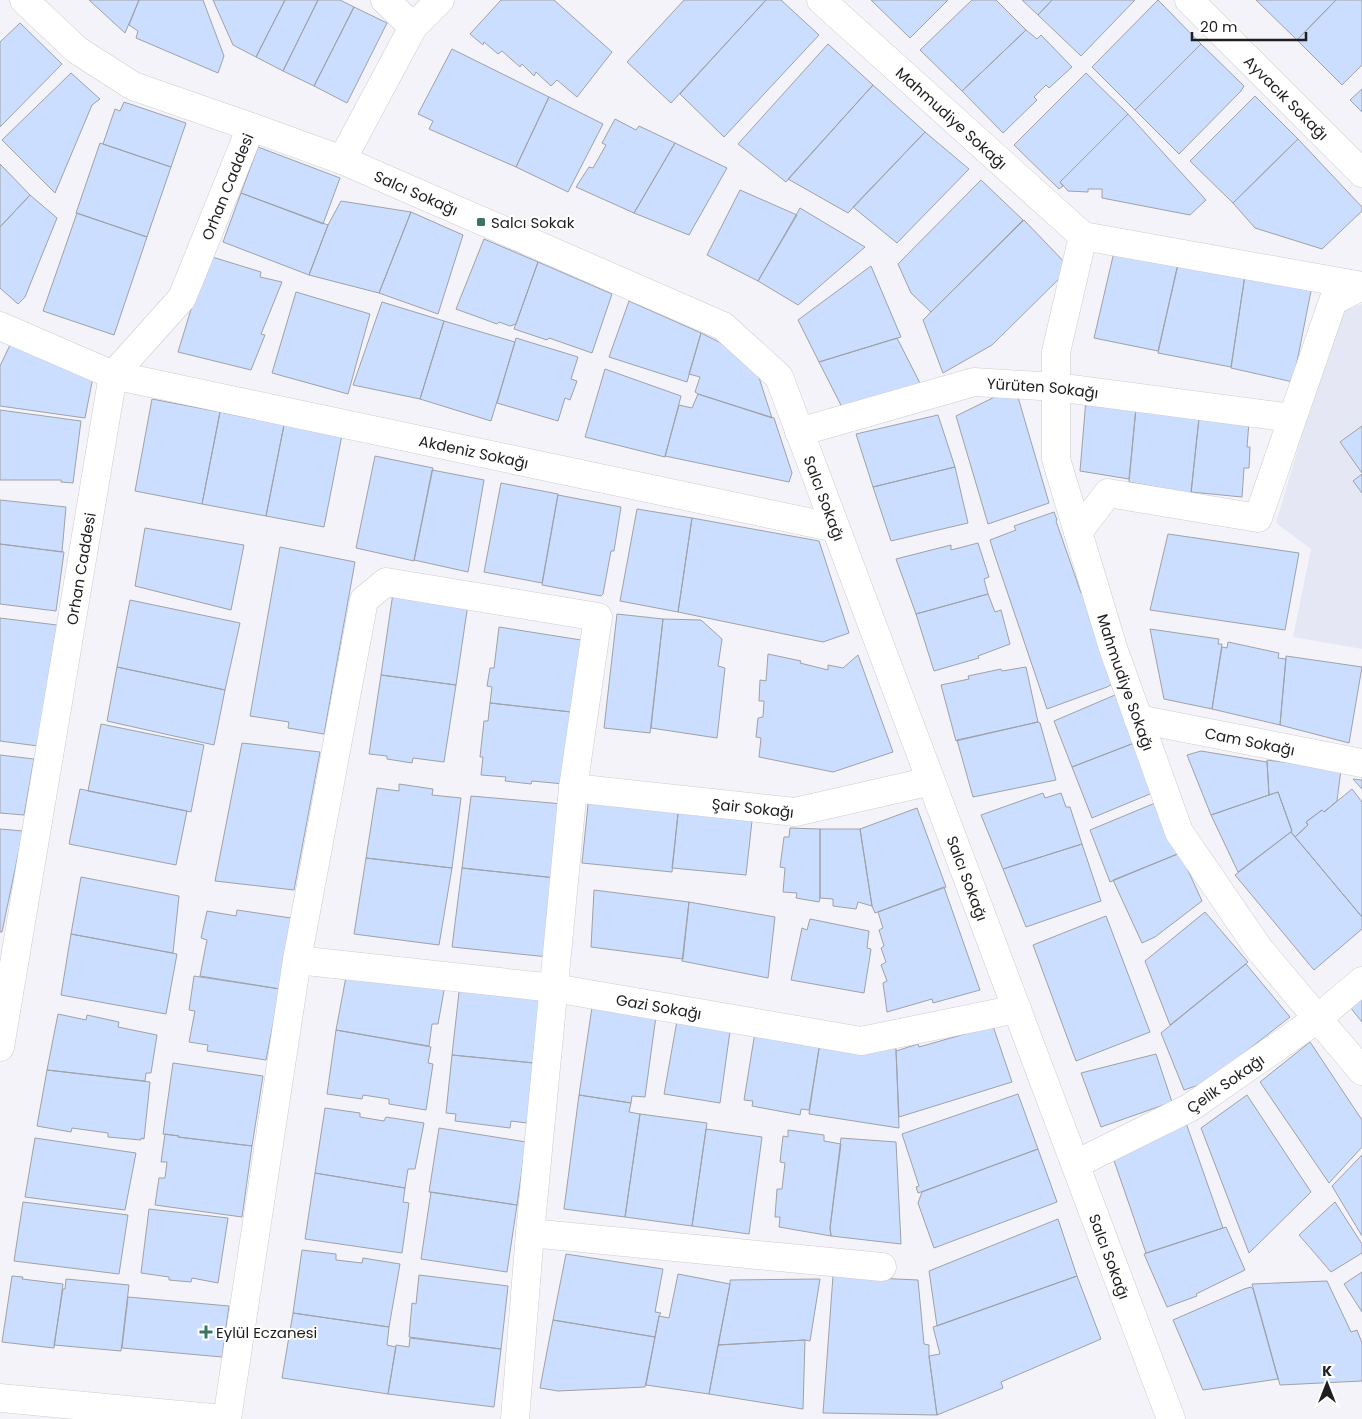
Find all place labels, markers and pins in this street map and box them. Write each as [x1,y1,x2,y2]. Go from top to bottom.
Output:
place label: Salcı Sokak [491,212,575,233]
marker: Salcı Sokak [475,216,487,228]
place label: Eylül Eczanesi [216,1322,317,1343]
marker: Eylül Eczanesi [200,1326,212,1338]

